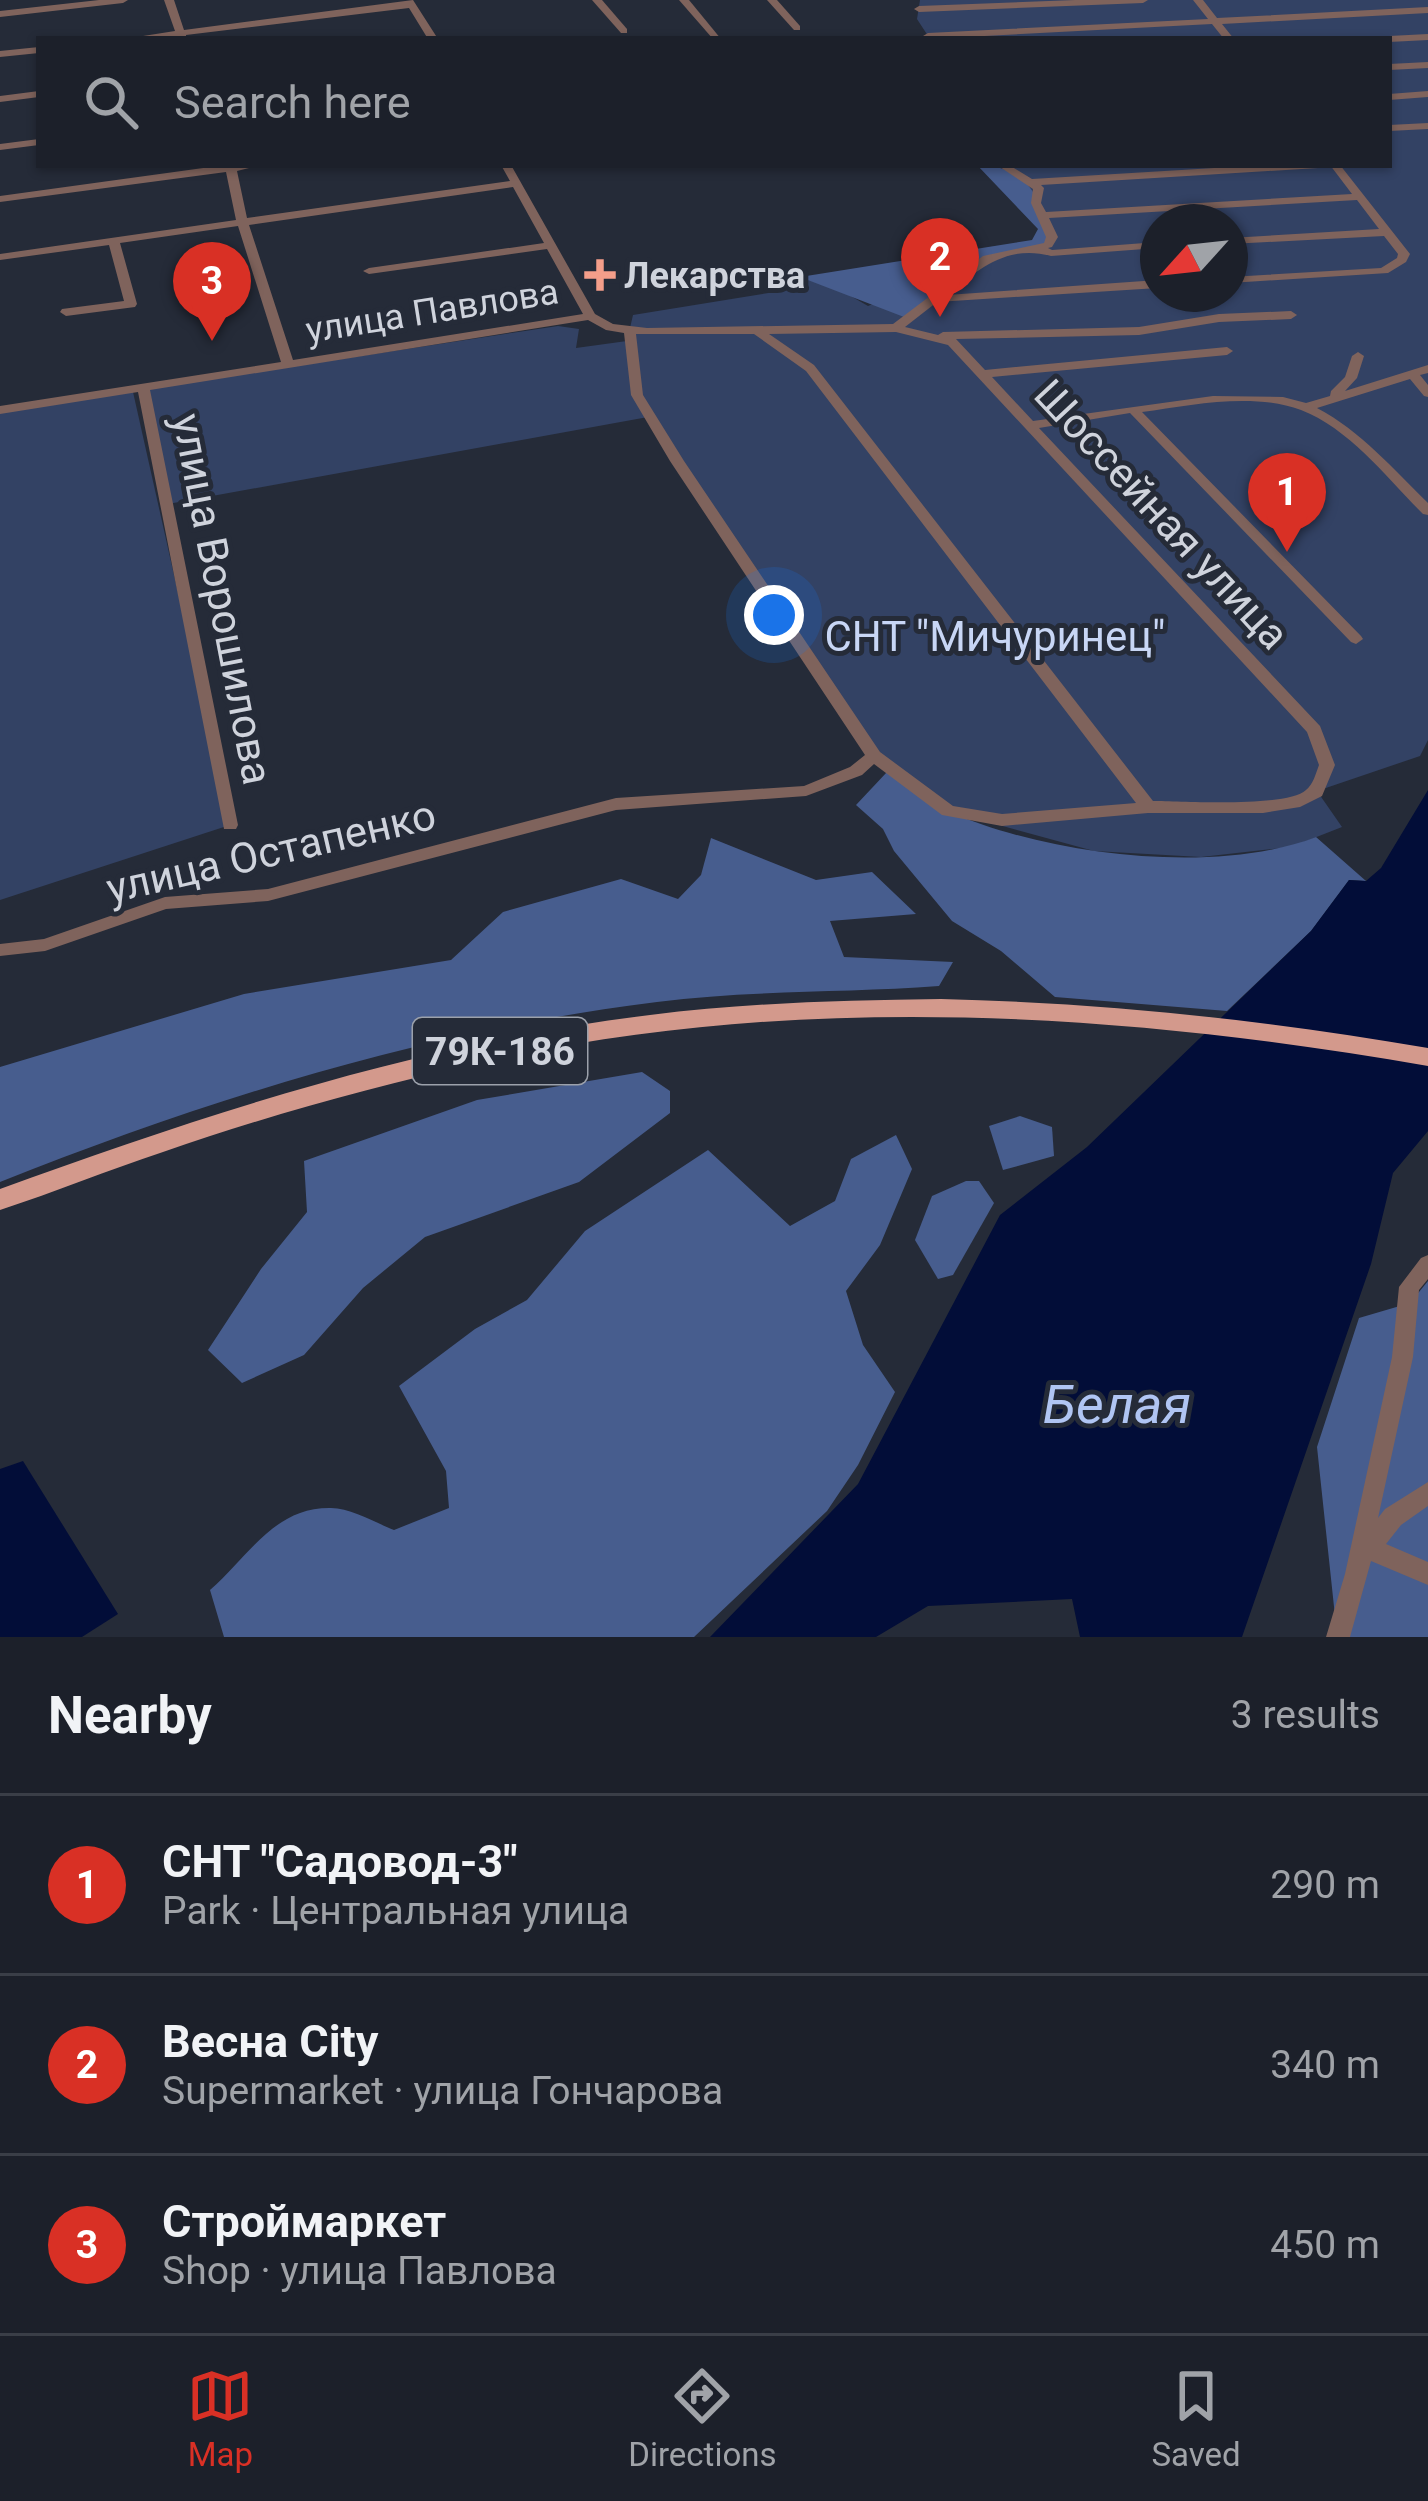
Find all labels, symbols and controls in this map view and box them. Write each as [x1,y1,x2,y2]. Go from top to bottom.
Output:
search box [36,36,1392,168]
icon: search [78,69,144,135]
text: Search here [174,76,411,129]
north arrow [1140,204,1248,312]
pin: 2 [901,218,979,317]
pin: 3 [173,242,251,341]
place label: Лекарства [624,255,805,297]
marker: Лекарства [587,262,613,288]
street label: улица Павлова [303,270,561,352]
street label: Шоссейная улица [1024,370,1299,659]
street label: улица Ворошилова [163,410,282,789]
pin: 1 [1248,453,1326,552]
your location [744,585,804,645]
park label: СНТ "Мичуринец" [824,612,1166,661]
street label: улица Остапенко [102,790,440,913]
road number: 79К-186 [413,1018,587,1084]
water label: Белая [1043,1373,1191,1436]
text: Nearby [48,1686,212,1745]
text: 3 results [1231,1692,1380,1738]
text: СНТ "Садовод-3" [162,1835,518,1888]
text: 1 [76,1862,98,1908]
text: 290 m [1270,1862,1380,1908]
text: Park · Центральная улица [162,1888,629,1934]
text: Весна City [162,2015,378,2068]
text: 2 [76,2042,98,2088]
text: 340 m [1270,2042,1380,2088]
text: Supermarket · улица Гончарова [162,2068,723,2114]
text: Строймаркет [162,2195,446,2248]
text: 3 [76,2222,98,2268]
text: 450 m [1270,2222,1380,2268]
text: Shop · улица Павлова [162,2248,557,2294]
tab: Map [187,2363,253,2474]
tab: Directions [628,2363,777,2474]
tab: Saved [1151,2363,1241,2474]

